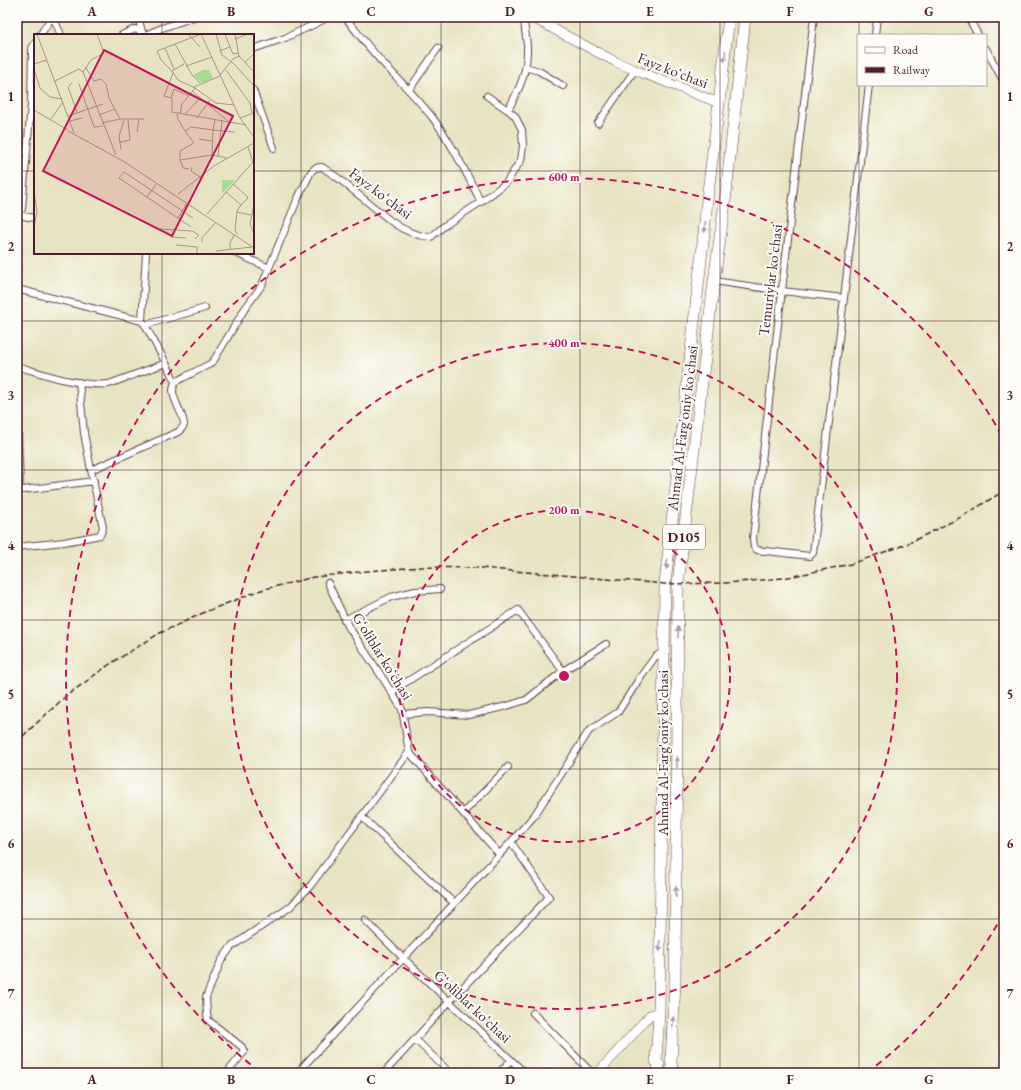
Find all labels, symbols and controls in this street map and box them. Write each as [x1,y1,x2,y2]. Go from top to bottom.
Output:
text: A [86,3,97,20]
text: B [227,3,235,20]
text: C [366,3,376,20]
text: D [505,3,515,20]
text: E [646,3,654,20]
text: F [786,3,794,20]
text: G [924,3,934,20]
inset map [34,34,254,254]
legend [857,34,987,86]
text: Road [893,42,919,58]
street label: Fayz koʻchasi [635,48,711,92]
one-way arrow [721,50,728,62]
text: Railway [893,62,931,78]
text: 1 [8,88,15,105]
text: 1 [1007,88,1014,105]
street label: Fayz koʻchasi [346,163,417,223]
text: 600 m [548,169,580,185]
one-way arrow [701,221,708,233]
street label: Temuriylar koʻchasi [754,223,786,337]
text: 2 [8,238,15,255]
text: 2 [1007,238,1014,255]
text: 400 m [548,335,580,351]
street label: Ahmad Al-Farg'oniy ko'chasi [662,344,702,513]
text: 3 [8,387,15,404]
text: 3 [1007,387,1014,404]
text: 200 m [548,502,580,518]
road number: D105 [663,525,705,549]
text: 4 [8,537,15,554]
text: 4 [1007,537,1014,554]
one-way arrow [664,558,670,570]
street label: Gʻoliblar koʻchasi [349,609,418,703]
one-way arrow [675,625,681,638]
centre of rings [557,669,571,683]
street label: Ahmad Al-Farg'oniy ko'chasi [653,669,672,837]
text: 5 [8,686,14,703]
text: 5 [1007,686,1013,703]
one-way arrow [674,755,680,768]
text: 6 [8,835,15,852]
text: 6 [1007,835,1014,852]
one-way arrow [673,885,679,898]
one-way arrow [657,940,663,953]
street label: Gʻoliblar koʻchasi [430,965,516,1047]
text: 7 [8,985,15,1002]
text: 7 [1007,985,1014,1002]
one-way arrow [669,1016,676,1028]
text: A [86,1071,97,1088]
text: B [227,1071,235,1088]
text: C [366,1071,376,1088]
text: D [505,1071,515,1088]
text: E [646,1071,654,1088]
text: F [786,1071,794,1088]
text: G [924,1071,934,1088]

